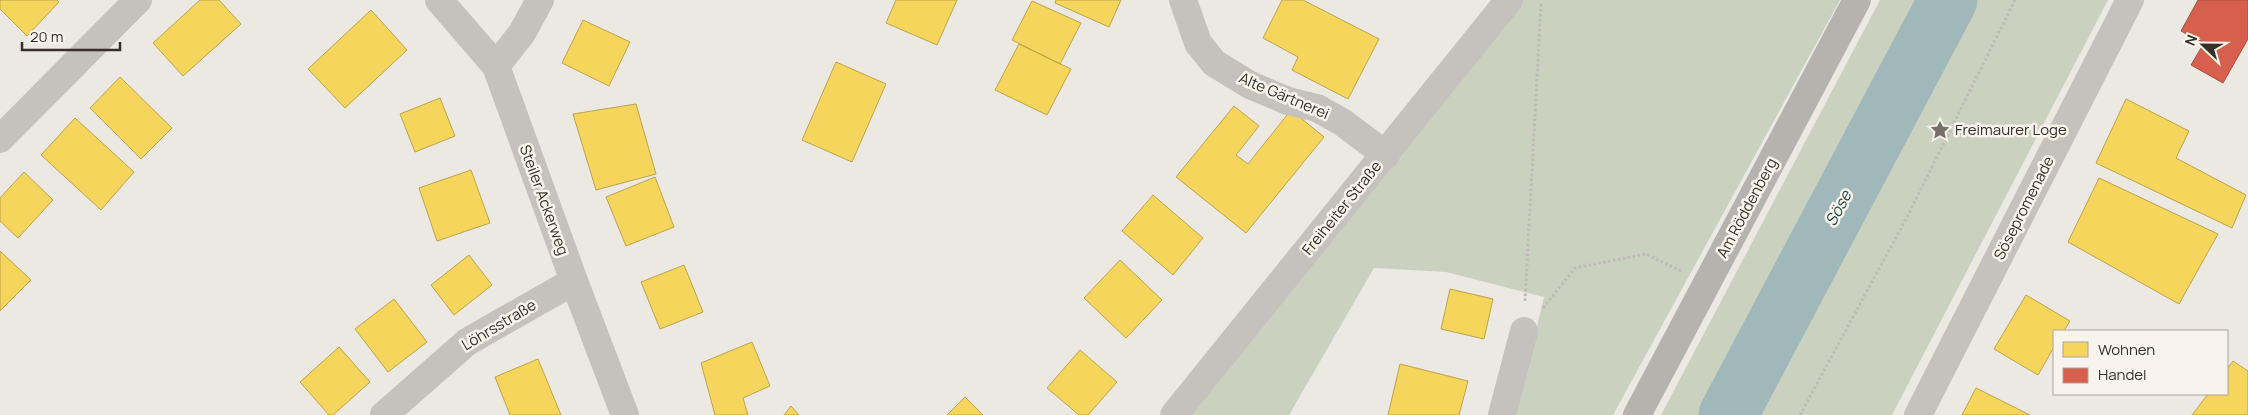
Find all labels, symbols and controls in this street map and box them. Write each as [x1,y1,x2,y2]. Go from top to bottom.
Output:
scale bar [22,20,120,52]
north arrow [2178,20,2228,70]
text: 20 m [30,26,63,47]
text: N [2180,32,2201,48]
street label: Alte Gärtnerei [1236,67,1332,124]
place icon: Freimaurer Loge [1929,119,1951,141]
place label: Freimaurer Loge [1955,119,2067,140]
street label: Steiler Ackerweg [515,142,574,258]
street label: Sösepromenade [1988,152,2059,263]
street label: Am Röddenberg [1711,154,1782,261]
street label: Freiheiter Straße [1297,156,1386,259]
water label: Söse [1820,185,1857,229]
street label: Löhrsstraße [458,294,540,355]
legend [2053,330,2228,395]
text: Wohnen [2098,339,2155,360]
text: Handel [2098,364,2147,385]

